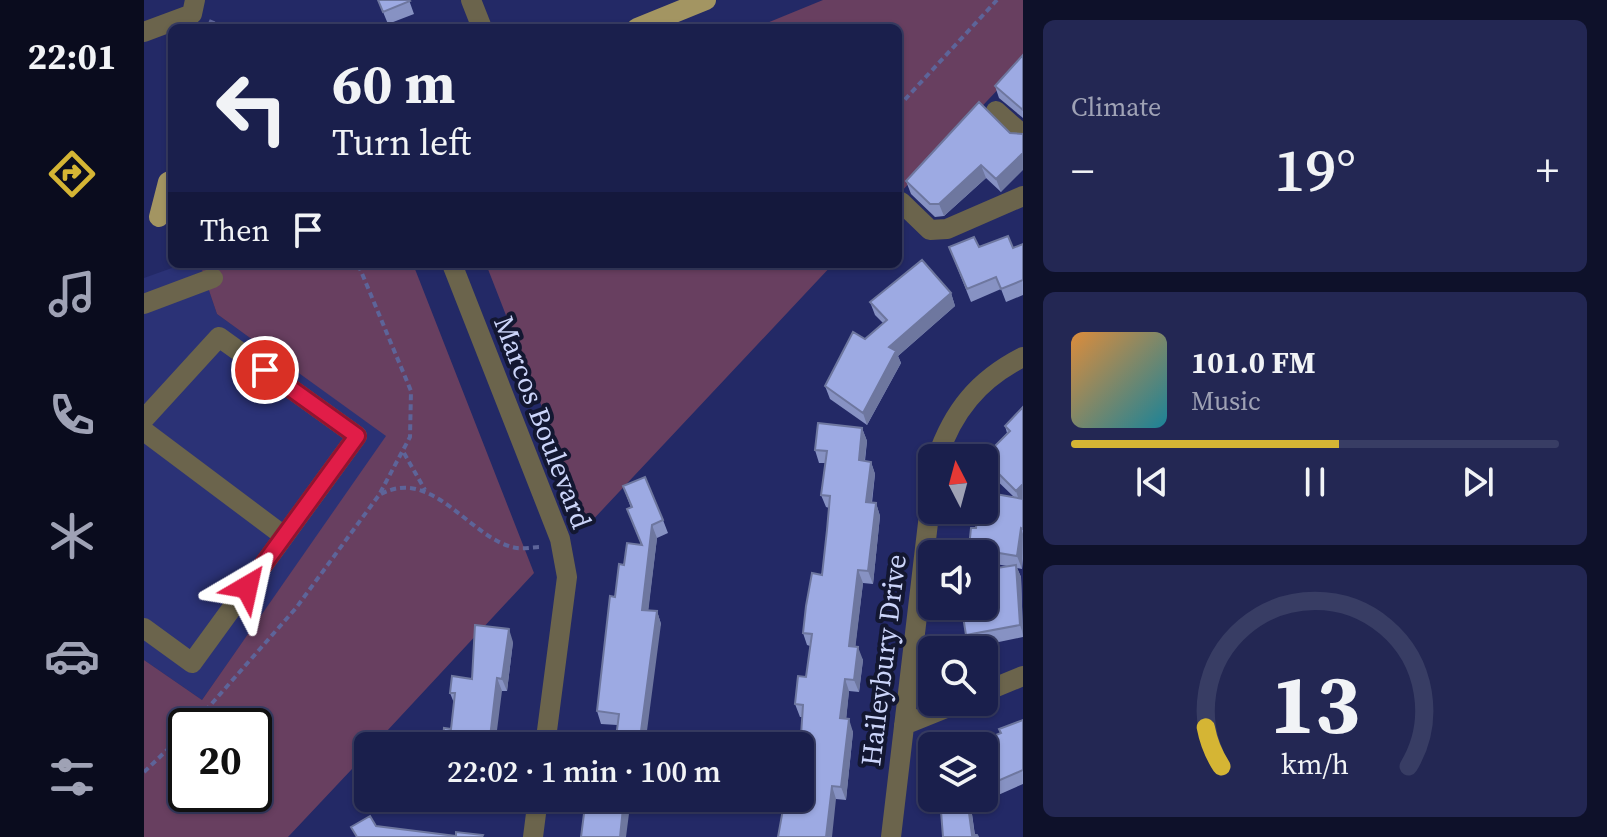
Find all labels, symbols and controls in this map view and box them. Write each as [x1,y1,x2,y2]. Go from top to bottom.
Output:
text: 22:01 [28,32,116,81]
text: 60 m [332,45,455,122]
icon: left [200,56,304,160]
text: Climate [1071,89,1161,125]
text: Turn left [332,118,471,167]
text: 19° [1274,129,1356,211]
text: − [1071,140,1094,201]
text: + [1536,140,1559,201]
icon: directions [44,146,100,202]
icon: arrive [286,208,330,252]
text: Then [200,210,270,251]
icon: music [44,266,100,322]
street label: Marcos Boulevard [485,310,601,534]
pin [231,336,299,404]
text: 101.0 FM [1191,342,1316,383]
icon: arrive [243,348,287,392]
text: Music [1191,383,1261,419]
icon: phone [44,387,100,443]
north arrow [918,444,998,524]
map controls [918,444,998,812]
icon: previous [1130,460,1174,504]
icon: pause [1293,460,1337,504]
icon: next [1456,460,1500,504]
icon: climate [44,508,100,564]
button: sound [918,540,998,620]
position arrow [205,545,289,629]
street label: Haileybury Drive [851,552,915,768]
icon: car [44,628,100,684]
button: search [918,636,998,716]
text: 13 [1270,646,1360,760]
speed limit sign: 20 [168,708,272,812]
button: layers [918,732,998,812]
text: km/h [1281,744,1349,784]
icon: filters [44,749,100,805]
text: 22:02 · 1 min · 100 m [447,751,721,792]

